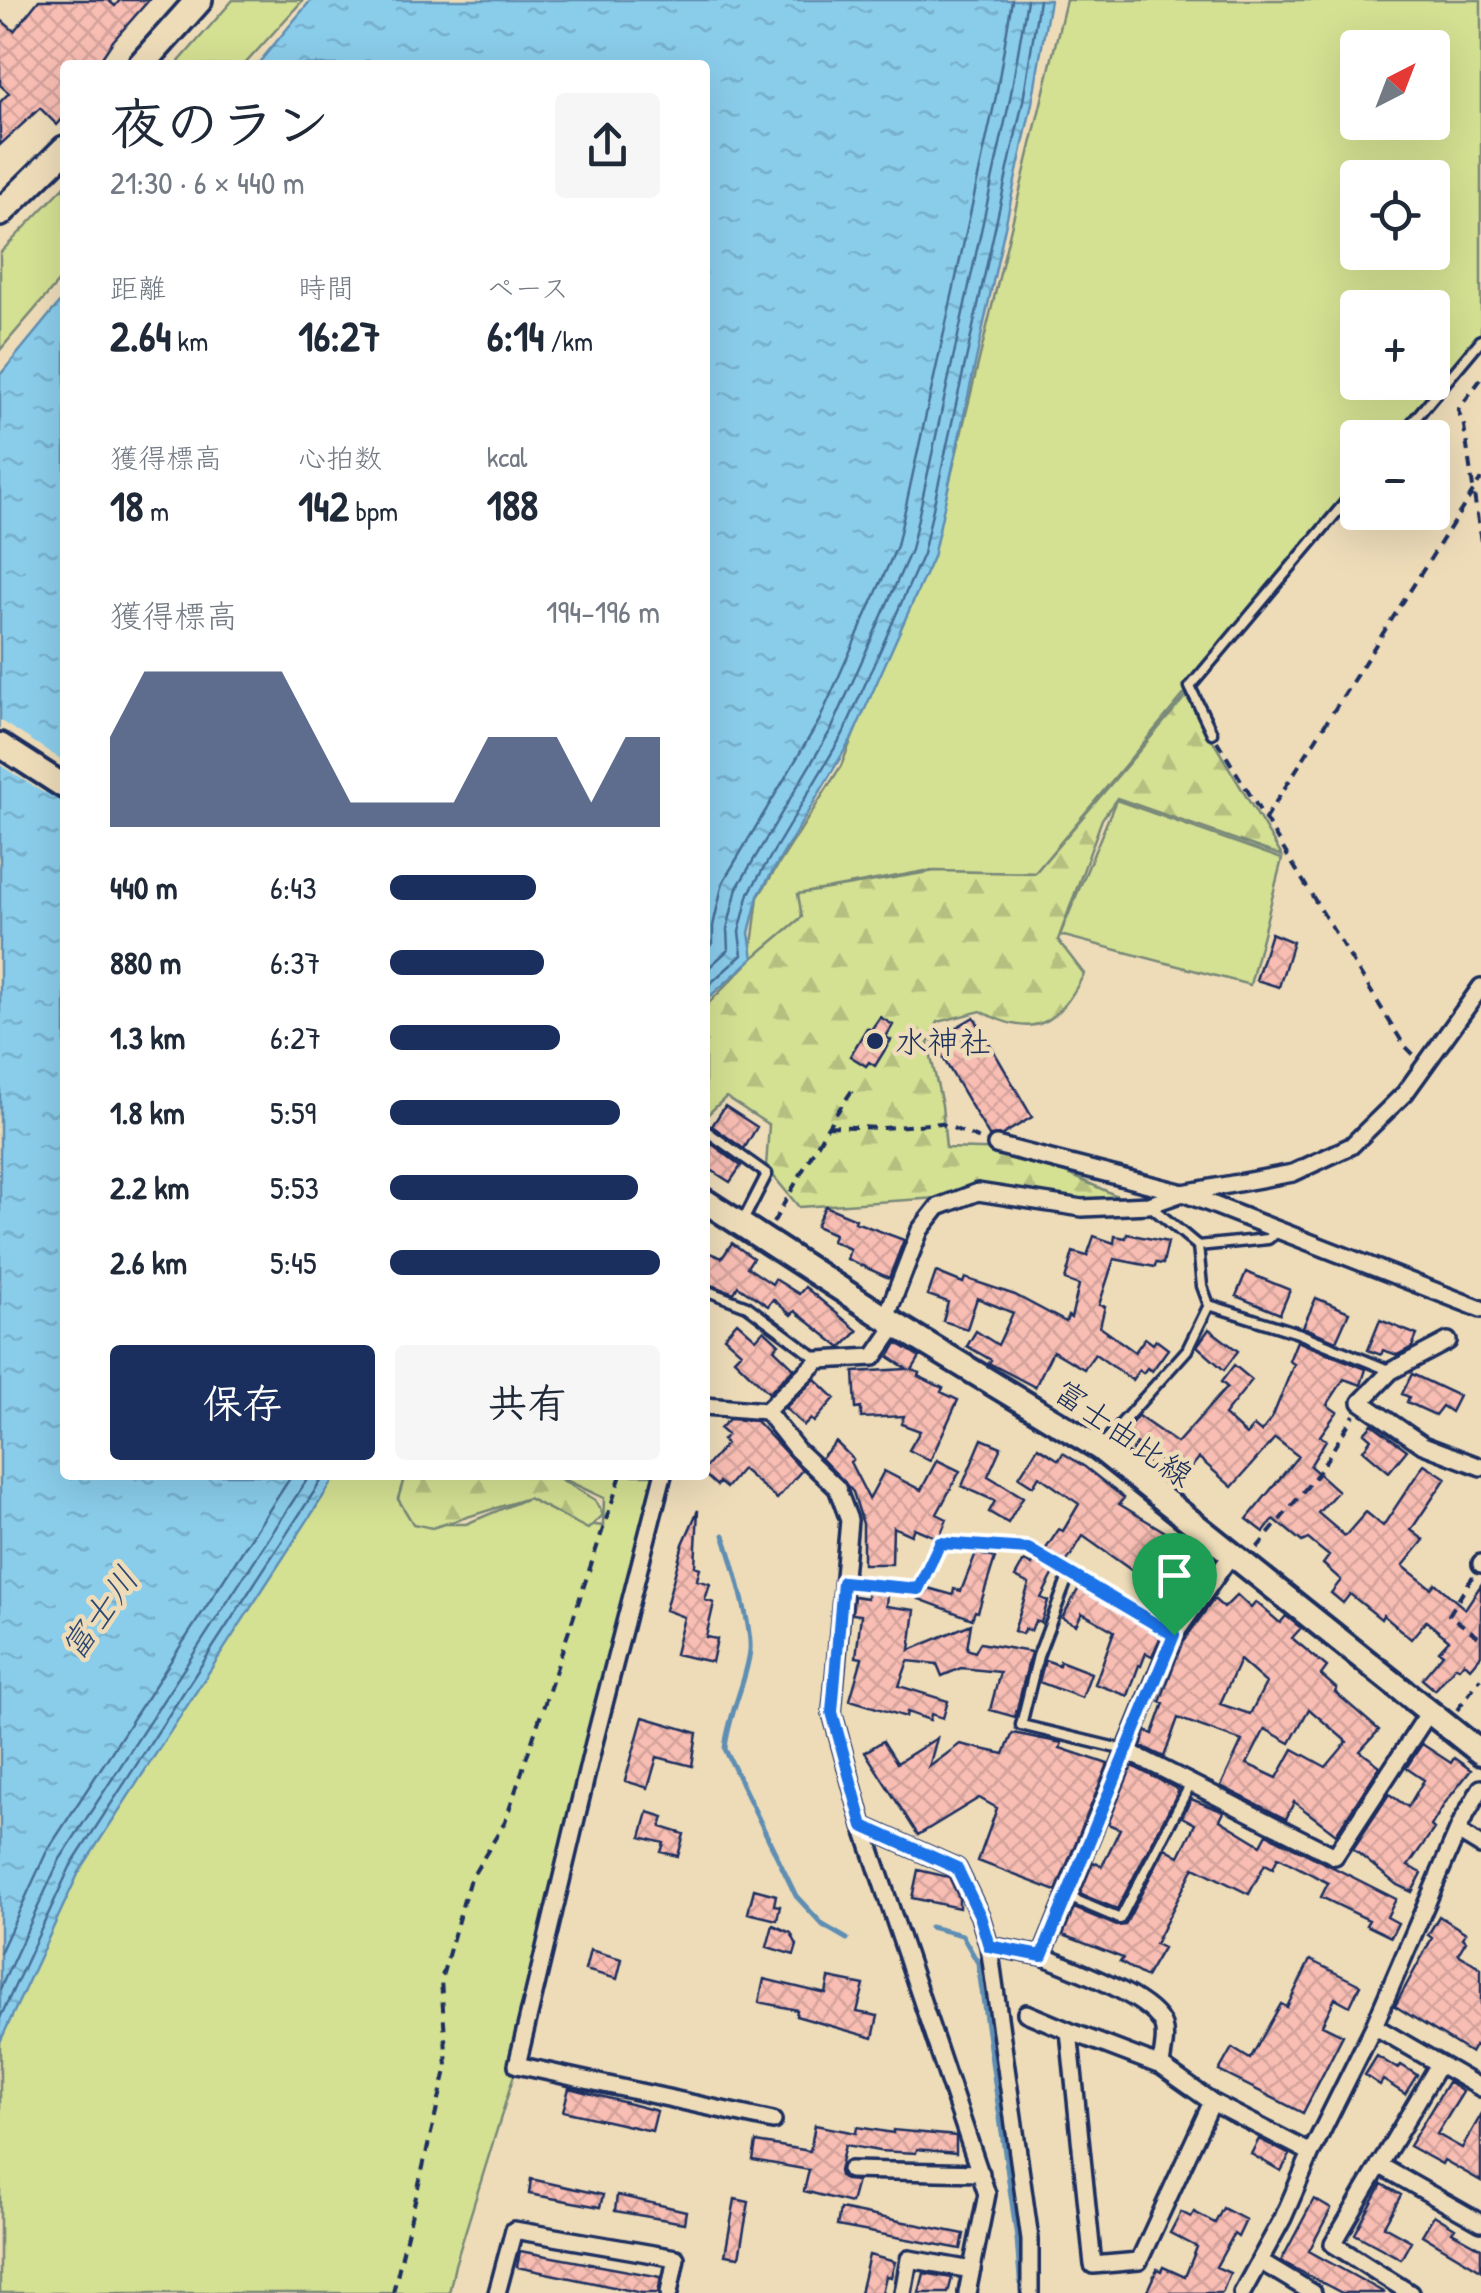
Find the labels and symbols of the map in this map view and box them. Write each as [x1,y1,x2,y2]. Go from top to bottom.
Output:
north arrow [1340,30,1450,140]
place label: 水神社 [895,1020,991,1063]
marker: 水神社 [864,1030,886,1052]
street label: 富士由比線 [1046,1369,1202,1497]
pin [1132,1533,1217,1636]
water label: 富士川 [49,1557,149,1669]

